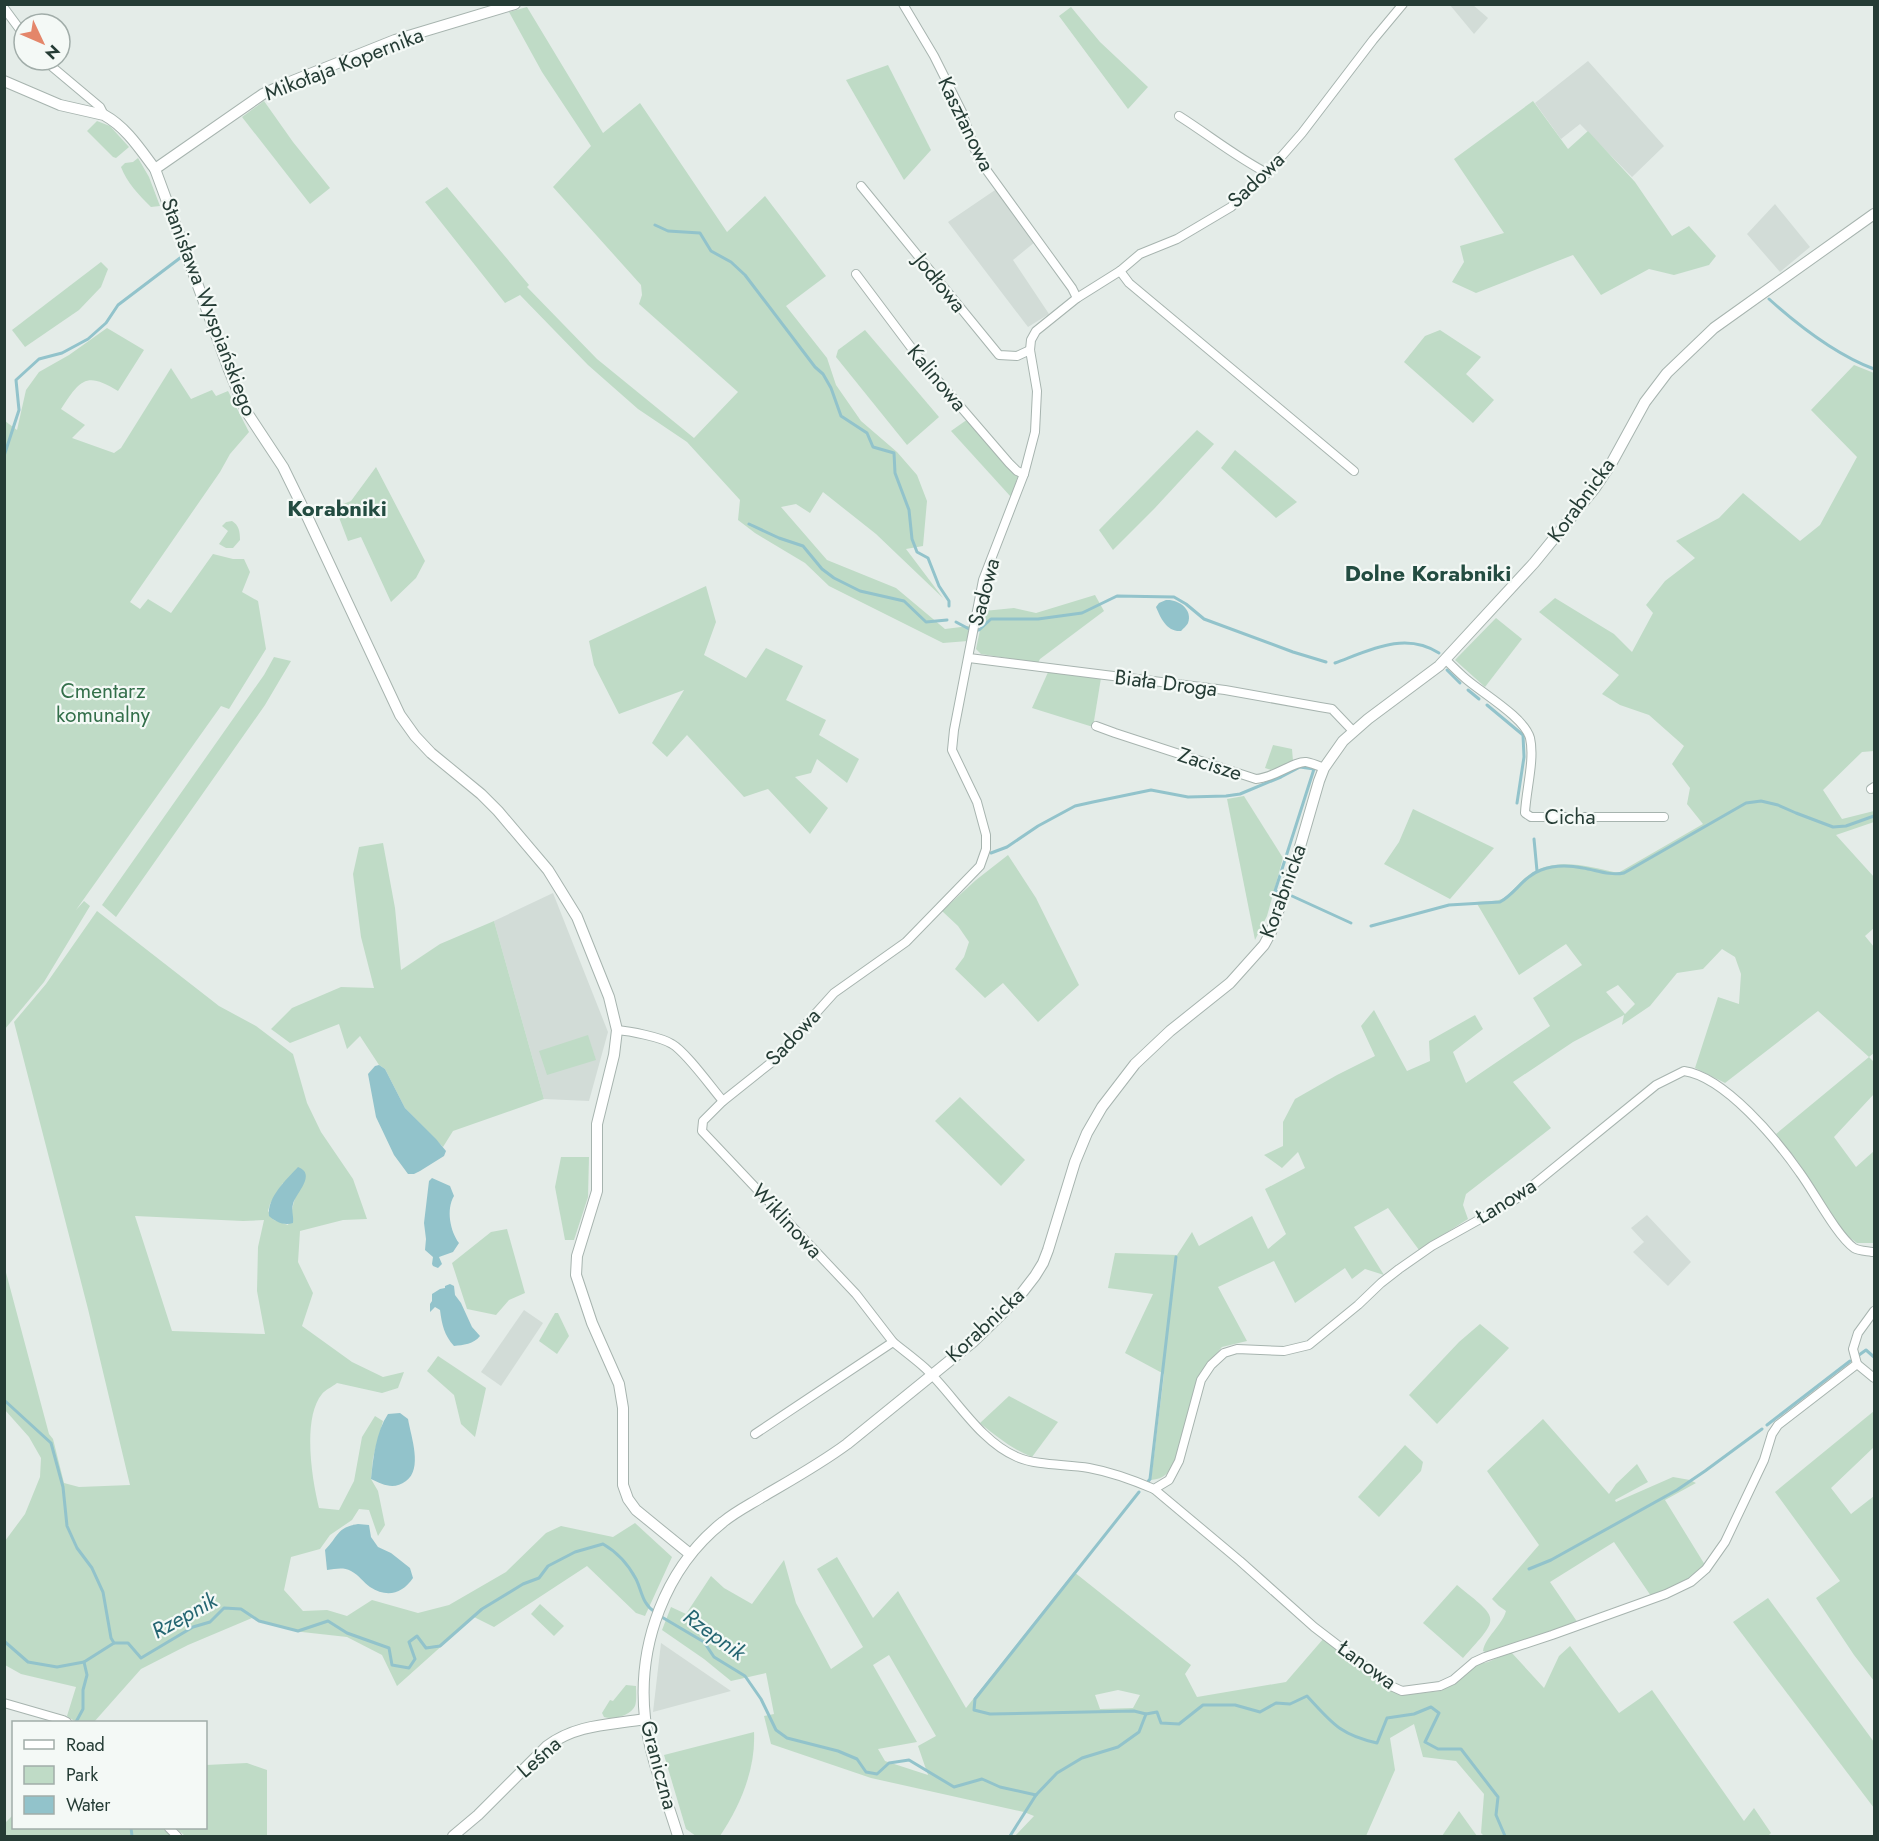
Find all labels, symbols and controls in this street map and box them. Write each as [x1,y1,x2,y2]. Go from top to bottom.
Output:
north arrow [12,12,72,72]
street label: Mikołaja Kopernika [260,20,428,108]
text: N [40,40,65,65]
street label: Kasztanowa [930,72,1002,176]
street label: Sadowa [1221,145,1291,215]
street label: Stanisława Wyspiańskiego [154,194,264,420]
street label: Jodłowa [905,244,973,319]
street label: Kalinowa [900,338,974,418]
street label: Korabnicka [1540,452,1622,548]
district label: Korabniki [287,492,387,524]
street label: Sadowa [961,555,1007,629]
district label: Dolne Korabniki [1345,557,1511,589]
street label: Biała Droga [1113,662,1219,704]
park label: Cmentarz komunalny [56,676,151,730]
street label: Zacisze [1174,740,1246,788]
street label: Cicha [1544,802,1596,832]
street label: Korabnicka [1252,840,1314,942]
street label: Sadowa [758,1001,828,1073]
street label: Łanowa [1469,1171,1542,1232]
street label: Wiklinowa [745,1177,829,1265]
street label: Korabnicka [939,1281,1031,1369]
water label: Rzepnik [145,1583,224,1646]
water label: Rzepnik [677,1600,754,1669]
street label: Łanowa [1331,1633,1403,1697]
street label: Graniczna [633,1717,685,1813]
legend [12,1721,207,1829]
street label: Leśna [510,1729,568,1785]
text: Road [66,1732,105,1758]
text: Park [66,1762,98,1788]
text: Water [66,1792,111,1818]

